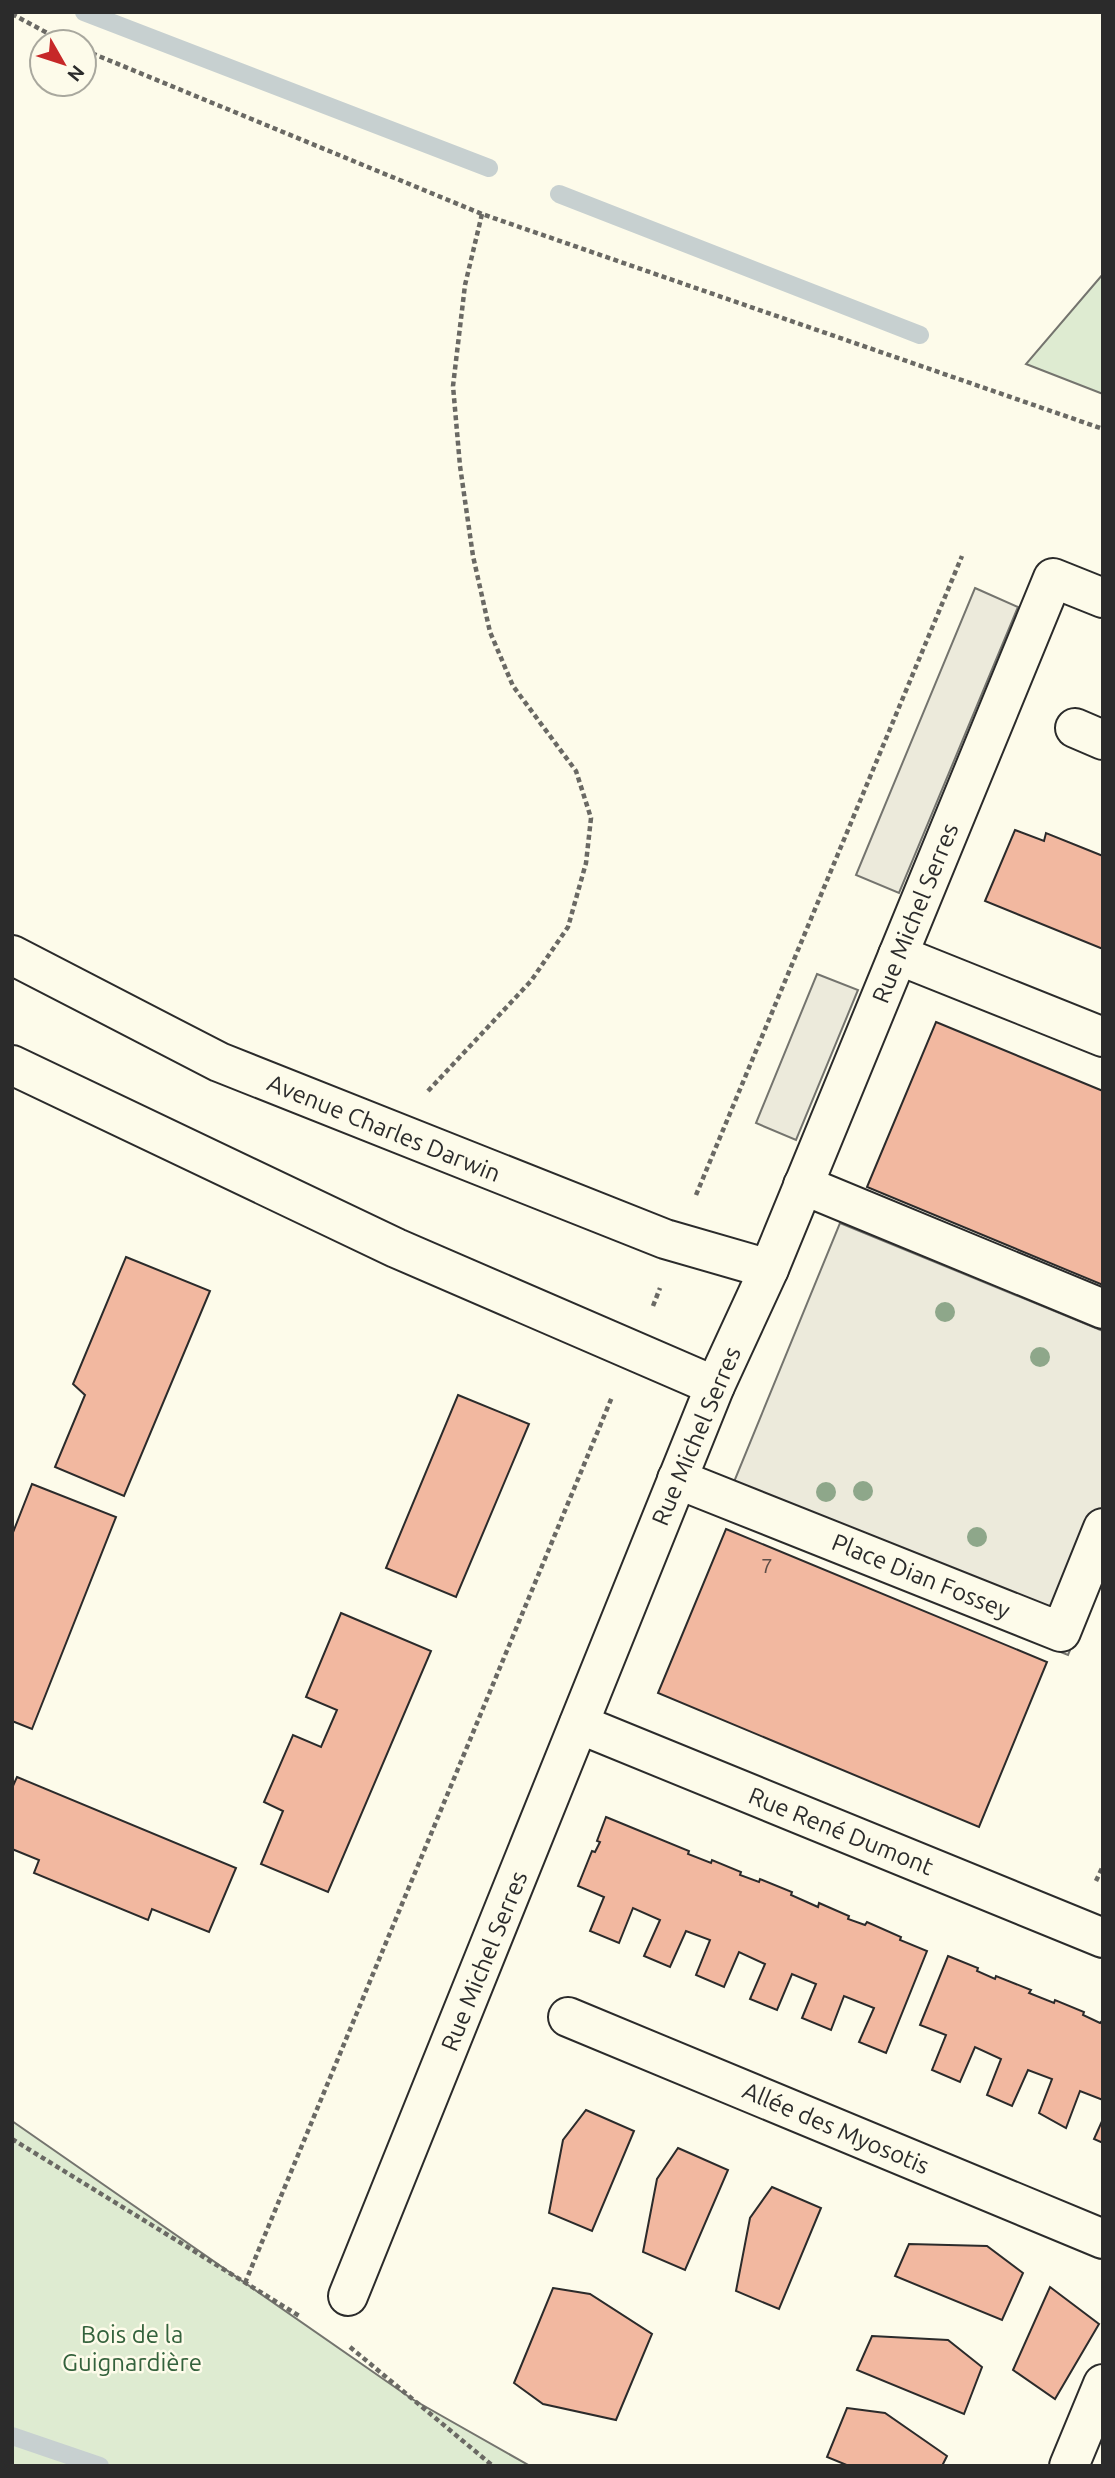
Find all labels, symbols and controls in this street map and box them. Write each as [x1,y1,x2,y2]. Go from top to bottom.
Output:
north arrow [28,28,98,98]
text: N [63,61,89,86]
street label: Rue Michel Serres [867,819,963,1007]
street label: Avenue Charles Darwin [264,1069,504,1187]
street label: Rue Michel Serres [646,1343,746,1529]
street label: Place Dian Fossey [828,1528,1014,1624]
house number: 7 [761,1553,773,1577]
street label: Rue René Dumont [745,1782,938,1881]
street label: Rue Michel Serres [436,1867,532,2055]
street label: Allée des Myosotis [739,2077,933,2179]
park label: Bois de la Guignardière [62,2321,202,2376]

